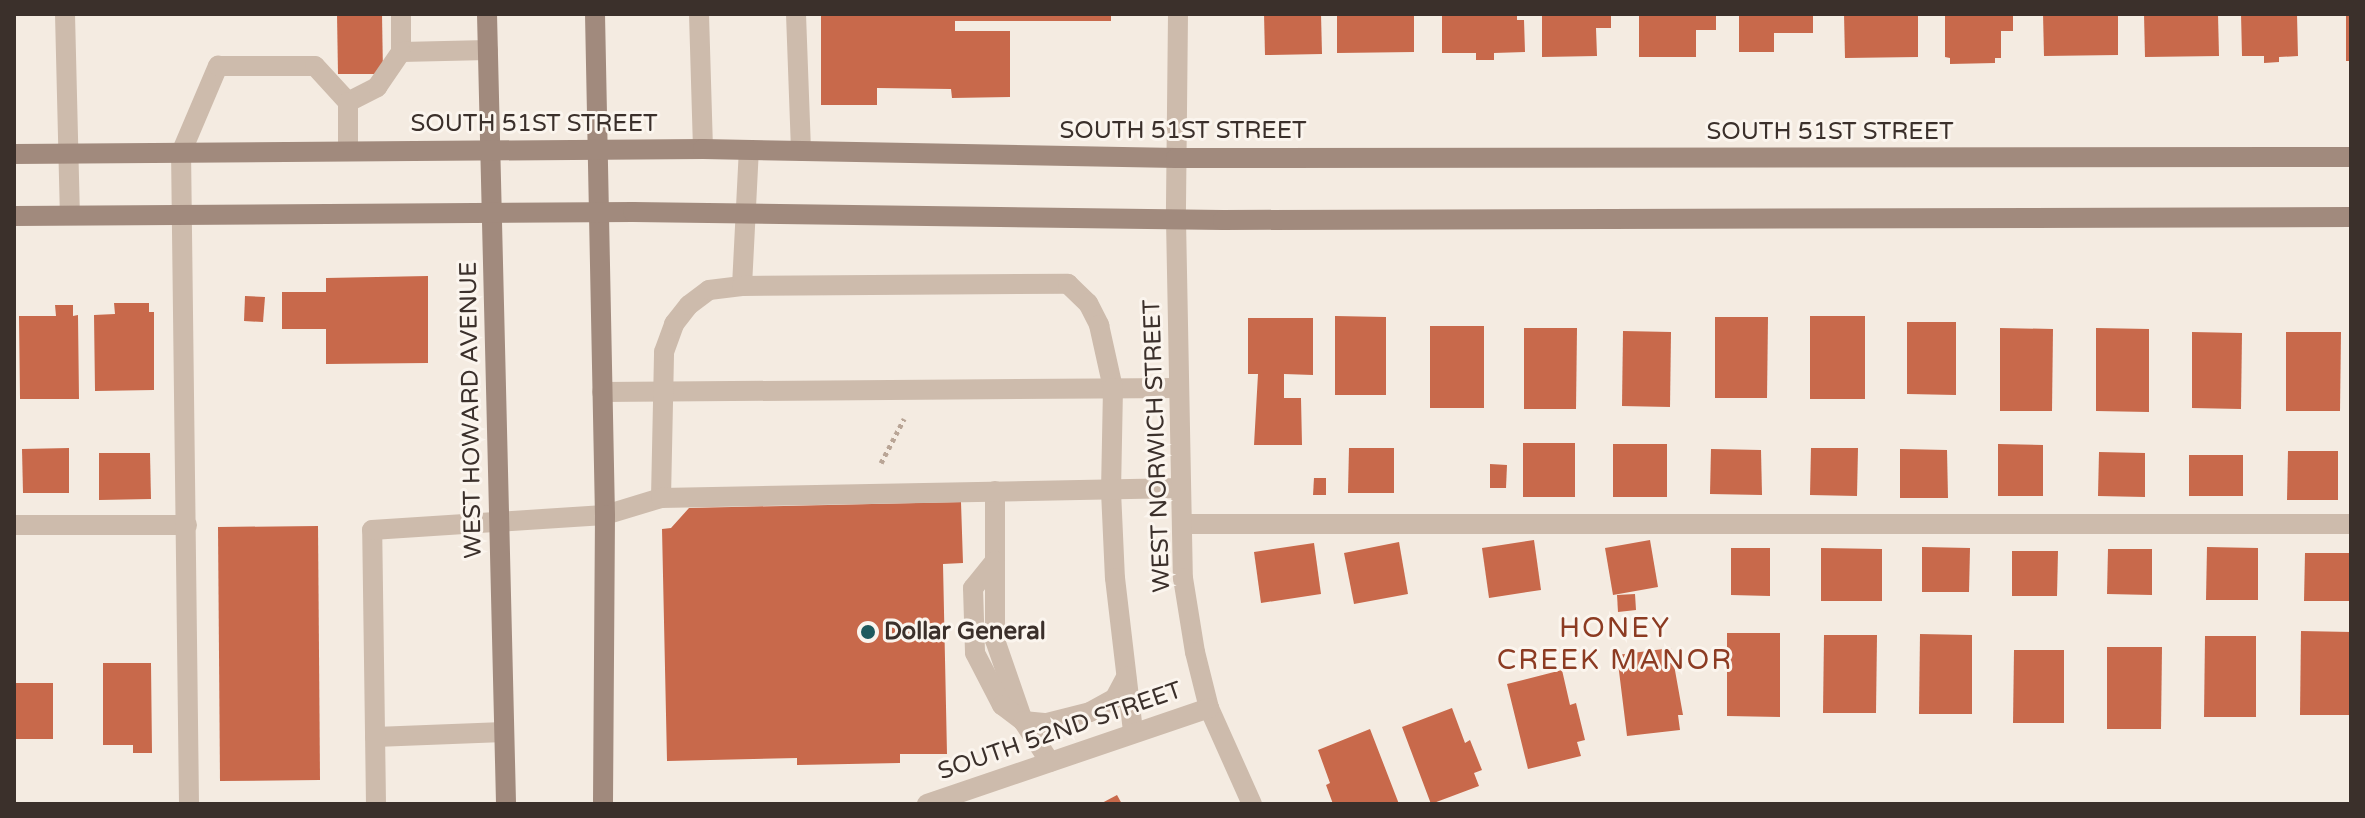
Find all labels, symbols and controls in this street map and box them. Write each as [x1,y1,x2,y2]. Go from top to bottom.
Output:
street label: SOUTH 51ST STREET [410,110,658,138]
street label: SOUTH 51ST STREET [1059,117,1307,145]
street label: SOUTH 51ST STREET [1706,118,1954,146]
street label: WEST HOWARD AVENUE [454,261,488,559]
street label: WEST NORWICH STREET [1137,299,1177,593]
district label: HONEY CREEK MANOR [1497,611,1733,677]
place label: Dollar General [884,618,1046,646]
marker: Dollar General [859,623,877,641]
street label: SOUTH 52ND STREET [934,676,1186,786]

